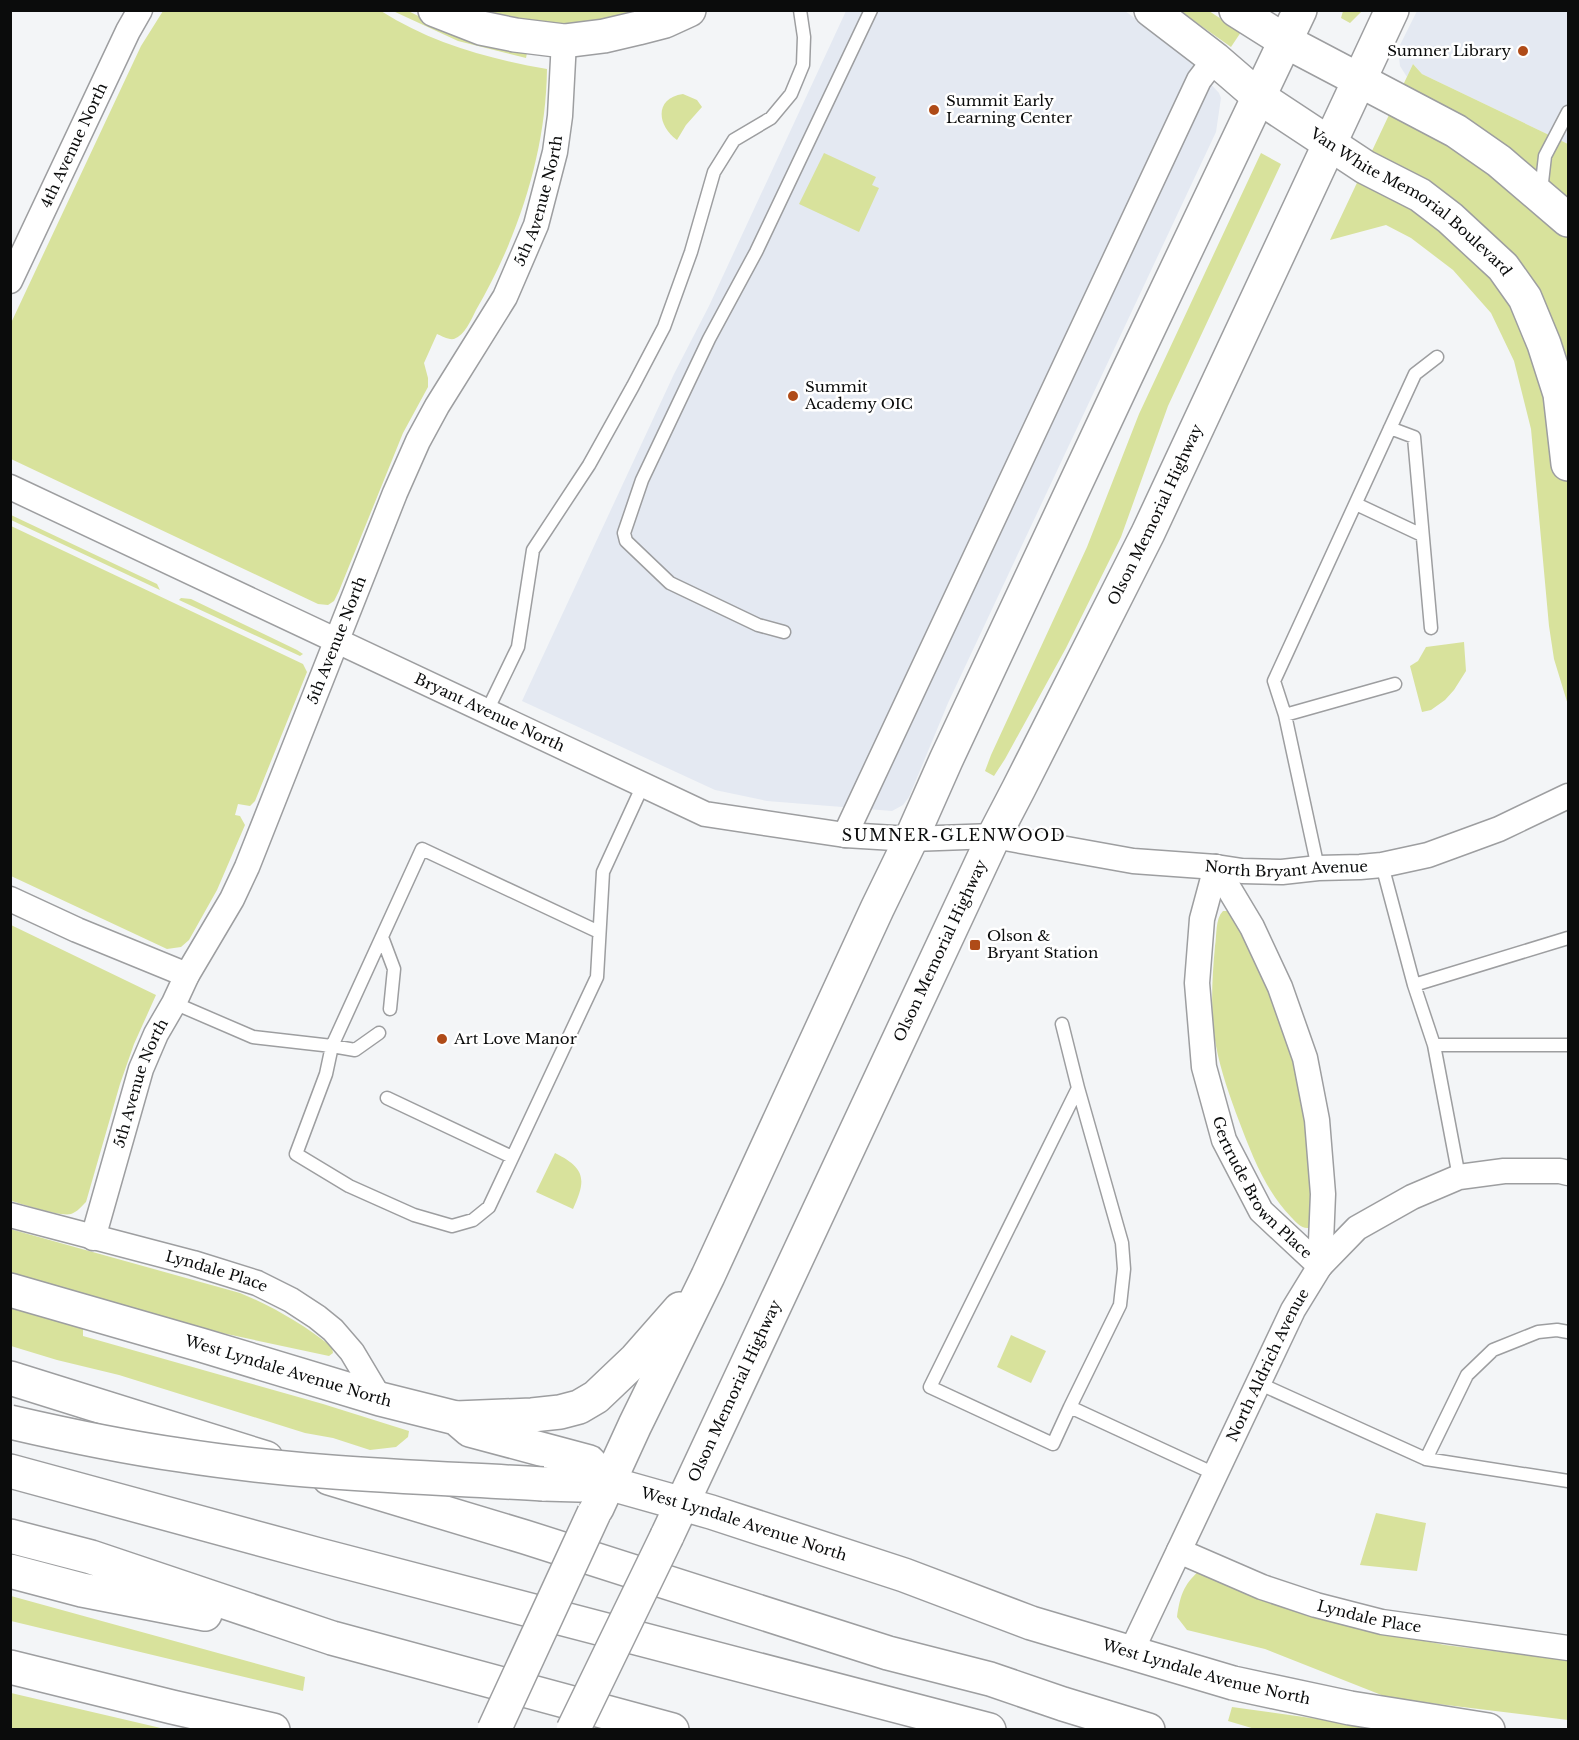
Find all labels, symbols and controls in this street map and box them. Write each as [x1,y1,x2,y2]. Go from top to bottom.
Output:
place label: Sumner Library [1387,41,1511,60]
marker: Sumner Library [1516,44,1530,58]
street label: 4th Avenue North [36,80,111,211]
place label: Summit Early Learning Center [946,91,1073,127]
marker: Summit Early Learning Center [927,103,941,117]
street label: Van White Memorial Boulevard [1306,123,1516,279]
street label: 5th Avenue North [509,134,566,269]
place label: Summit Academy OIC [804,377,913,413]
marker: Summit Academy OIC [786,389,800,403]
street label: Olson Memorial Highway [1103,421,1207,608]
street label: 5th Avenue North [302,573,370,707]
street label: Bryant Avenue North [412,669,568,756]
district label: SUMNER-GLENWOOD [842,825,1066,845]
street label: Olson Memorial Highway [889,856,991,1045]
street label: North Bryant Avenue [1204,856,1369,881]
place label: Olson & Bryant Station [987,926,1098,962]
marker: Olson & Bryant Station [968,938,982,952]
street label: 5th Avenue North [109,1015,172,1150]
place label: Art Love Manor [453,1029,578,1048]
marker: Art Love Manor [435,1032,449,1046]
street label: Gertrude Brown Place [1209,1114,1316,1263]
street label: Lyndale Place [163,1246,271,1296]
street label: North Aldrich Avenue [1222,1285,1313,1444]
street label: Olson Memorial Highway [684,1296,785,1485]
street label: West Lyndale Avenue North [182,1331,394,1411]
street label: West Lyndale Avenue North [638,1482,849,1565]
street label: Lyndale Place [1315,1596,1423,1636]
street label: West Lyndale Avenue North [1099,1634,1312,1708]

